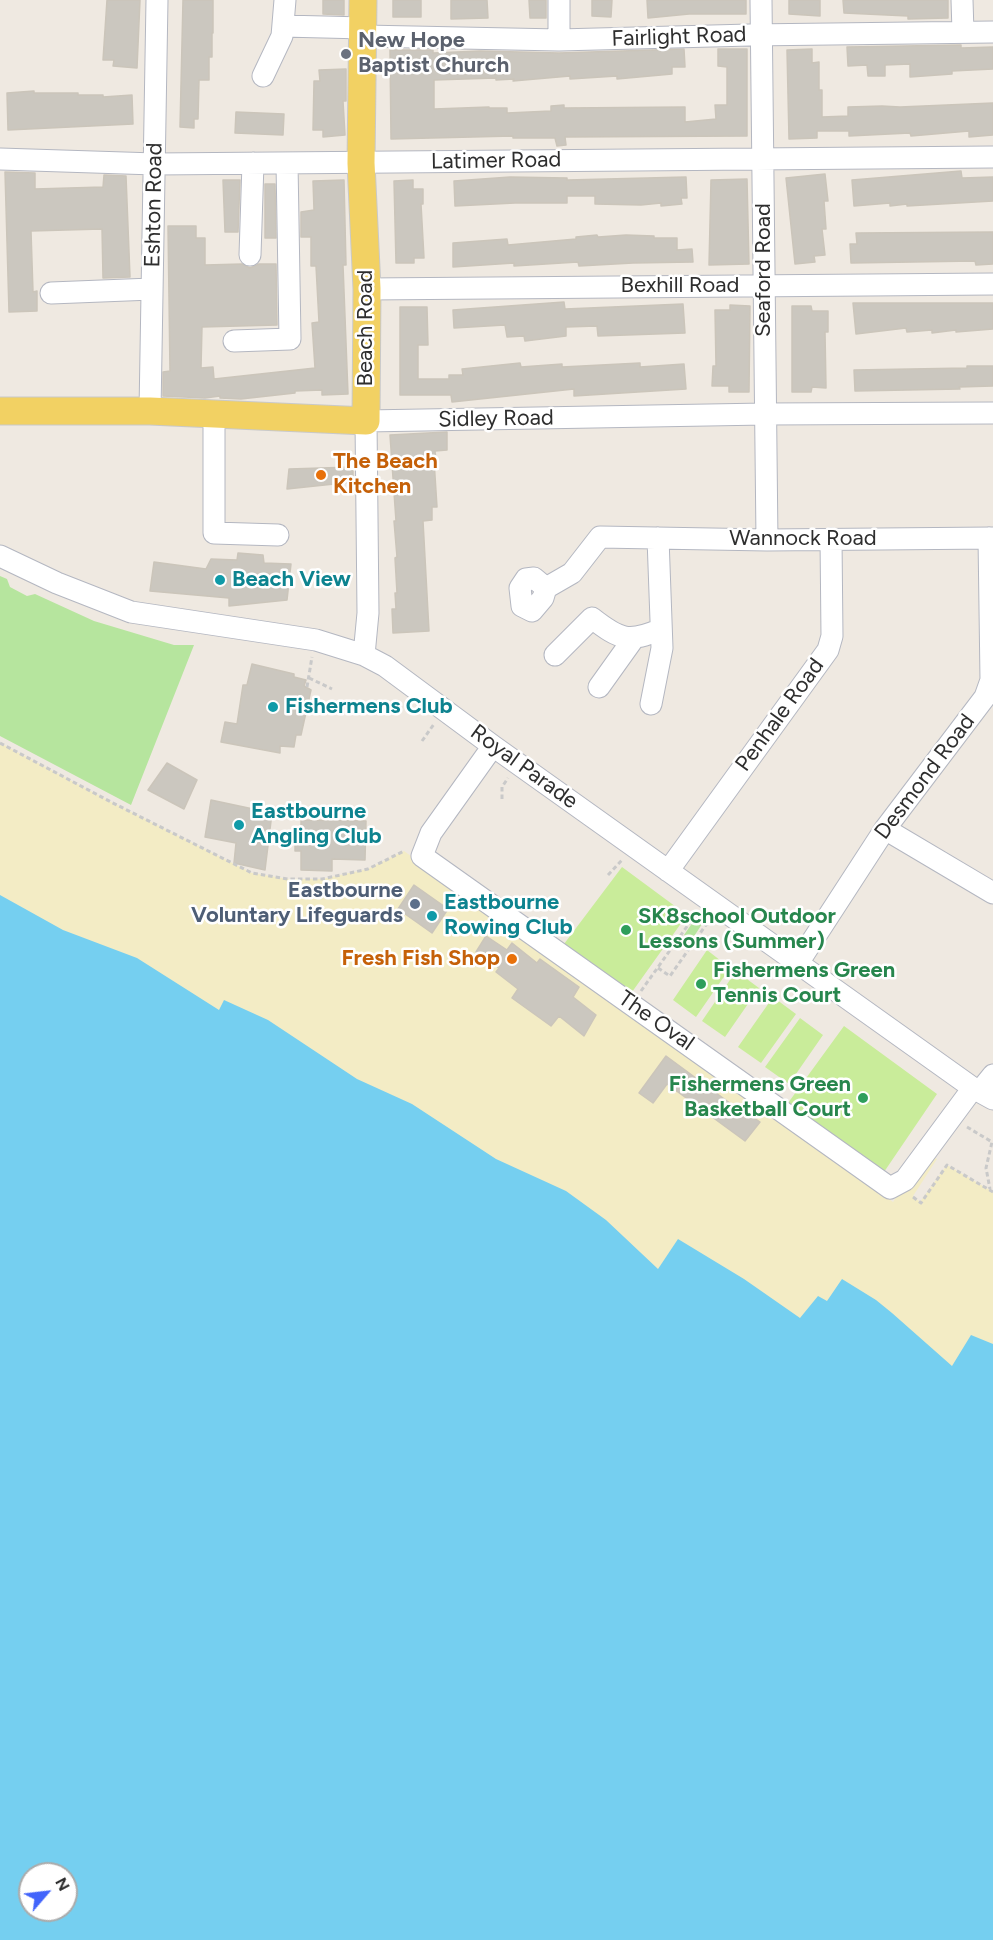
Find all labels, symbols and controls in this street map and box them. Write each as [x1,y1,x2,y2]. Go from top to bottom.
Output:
street label: Fairlight Road [611,21,747,53]
place label: New Hope Baptist Church [358,28,509,80]
marker: New Hope Baptist Church [339,47,353,61]
street label: Eshton Road [140,142,168,268]
street label: Latimer Road [431,147,561,175]
street label: Seaford Road [751,203,777,337]
street label: Beach Road [353,270,379,386]
street label: Bexhill Road [621,273,739,299]
street label: Sidley Road [438,405,554,433]
place label: The Beach Kitchen [333,449,438,500]
marker: The Beach Kitchen [314,468,328,482]
street label: Wannock Road [729,526,877,552]
place label: Beach View [232,567,351,593]
marker: Beach View [213,573,227,587]
street label: Penhale Road [730,653,830,777]
place label: Fishermens Club [285,694,453,720]
marker: Fishermens Club [266,700,280,714]
street label: Desmond Road [869,709,981,845]
street label: Royal Parade [465,719,583,815]
place label: Eastbourne Angling Club [251,799,382,850]
marker: Eastbourne Angling Club [232,818,246,832]
place label: Eastbourne Voluntary Lifeguards [191,878,403,930]
place label: Eastbourne Rowing Club [444,890,573,942]
marker: Eastbourne Voluntary Lifeguards [408,897,422,911]
place label: SK8school Outdoor Lessons (Summer) [638,904,836,956]
marker: Eastbourne Rowing Club [425,909,439,923]
marker: SK8school Outdoor Lessons (Summer) [619,923,633,937]
place label: Fresh Fish Shop [342,946,500,972]
marker: Fresh Fish Shop [505,952,519,966]
place label: Fishermens Green Tennis Court [713,958,895,1010]
marker: Fishermens Green Tennis Court [694,977,708,991]
street label: The Oval [613,985,699,1057]
place label: Fishermens Green Basketball Court [669,1072,851,1124]
marker: Fishermens Green Basketball Court [856,1091,870,1105]
north arrow [18,1862,78,1922]
text: N [51,1874,74,1894]

